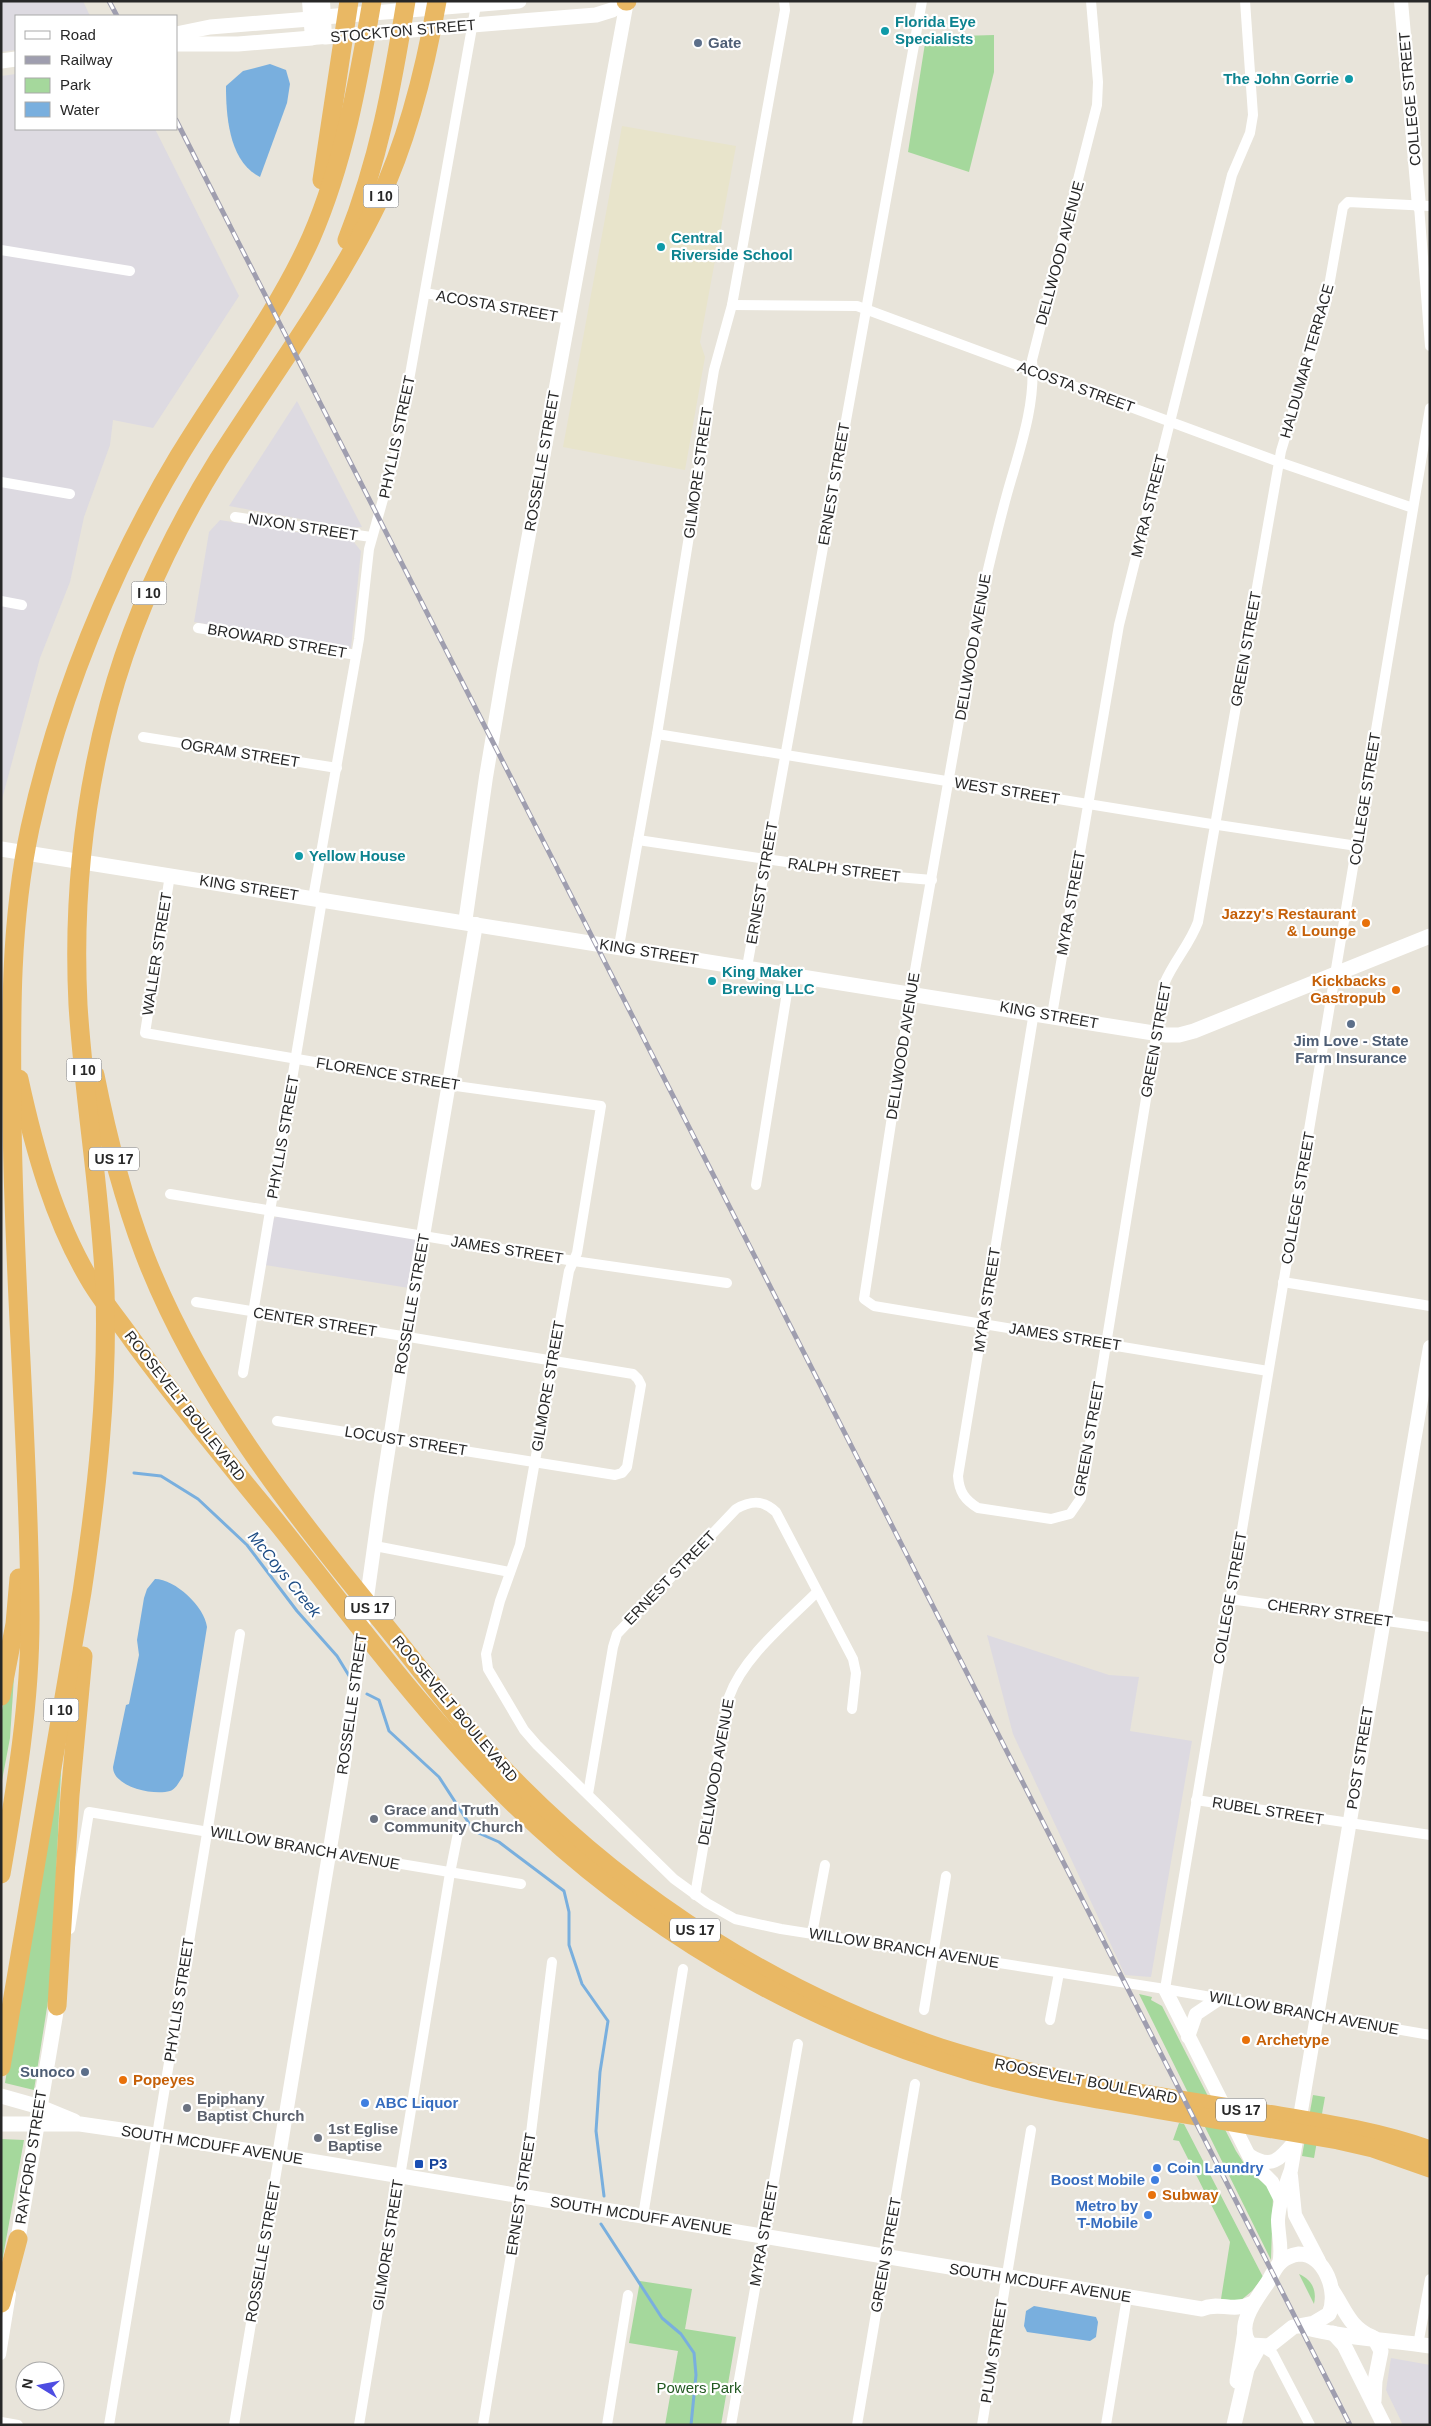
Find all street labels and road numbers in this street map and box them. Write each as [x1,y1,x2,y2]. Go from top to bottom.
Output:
street label: STOCKTON STREET [329,16,476,45]
street label: COLLEGE STREET [1395,31,1424,167]
street label: DELLWOOD AVENUE [1032,179,1087,327]
road number: I 10 [364,185,398,208]
street label: HALDUMAR TERRACE [1276,282,1337,440]
street label: ACOSTA STREET [435,286,559,325]
street label: ACOSTA STREET [1015,357,1137,416]
street label: PHYLLIS STREET [375,374,418,500]
street label: ROSSELLE STREET [521,389,562,533]
street label: GILMORE STREET [680,406,715,540]
street label: ERNEST STREET [814,421,853,546]
street label: MYRA STREET [1127,452,1170,559]
street label: NIXON STREET [247,509,359,544]
street label: DELLWOOD AVENUE [951,572,994,722]
road number: I 10 [132,582,166,604]
street label: GREEN STREET [1227,590,1264,708]
street label: BROWARD STREET [206,620,348,661]
street label: COLLEGE STREET [1346,731,1383,867]
street label: OGRAM STREET [179,735,301,770]
street label: WEST STREET [953,774,1061,807]
street label: ERNEST STREET [742,820,781,945]
street label: MYRA STREET [1053,849,1088,957]
street label: RALPH STREET [787,854,901,885]
street label: KING STREET [198,871,300,904]
street label: WALLER STREET [138,891,175,1017]
street label: KING STREET [598,935,700,968]
street label: DELLWOOD AVENUE [882,971,923,1121]
street label: GREEN STREET [1137,981,1174,1099]
street label: KING STREET [998,997,1100,1032]
street label: FLORENCE STREET [315,1054,461,1093]
road number: I 10 [66,1058,102,1082]
street label: PHYLLIS STREET [263,1074,302,1200]
street label: COLLEGE STREET [1277,1130,1318,1265]
road number: US 17 [89,1148,139,1170]
street label: ROSSELLE STREET [391,1232,432,1376]
street label: JAMES STREET [450,1232,564,1267]
street label: MYRA STREET [970,1246,1003,1354]
street label: CENTER STREET [252,1303,378,1340]
street label: GILMORE STREET [528,1319,567,1453]
street label: JAMES STREET [1008,1319,1122,1354]
street label: ROOSEVELT BOULEVARD [121,1327,249,1484]
street label: GREEN STREET [1070,1380,1107,1498]
street label: LOCUST STREET [344,1422,469,1459]
street label: ERNEST STREET [620,1527,719,1628]
street label: COLLEGE STREET [1209,1530,1250,1665]
street label: CHERRY STREET [1266,1595,1394,1630]
road number: US 17 [345,1596,395,1620]
street label: ROSSELLE STREET [333,1632,370,1776]
street label: ROOSEVELT BOULEVARD [389,1632,522,1785]
street label: DELLWOOD AVENUE [694,1697,737,1847]
road number: I 10 [44,1698,78,1722]
street label: POST STREET [1343,1705,1376,1811]
street label: RUBEL STREET [1211,1793,1325,1828]
street label: WILLOW BRANCH AVENUE [209,1822,401,1873]
road number: US 17 [670,1918,720,1942]
street label: WILLOW BRANCH AVENUE [808,1924,1000,1971]
street label: PHYLLIS STREET [160,1937,197,2063]
street label: WILLOW BRANCH AVENUE [1208,1987,1400,2038]
street label: ROOSEVELT BOULEVARD [993,2054,1179,2107]
street label: RAYFORD STREET [12,2089,50,2225]
road number: US 17 [1216,2098,1266,2122]
street label: SOUTH MCDUFF AVENUE [120,2122,304,2167]
street label: ERNEST STREET [502,2131,539,2256]
street label: GILMORE STREET [369,2178,406,2312]
street label: ROSSELLE STREET [242,2180,283,2324]
street label: MYRA STREET [746,2180,781,2288]
street label: SOUTH MCDUFF AVENUE [549,2193,733,2238]
street label: GREEN STREET [867,2196,904,2314]
street label: SOUTH MCDUFF AVENUE [948,2260,1132,2305]
street label: PLUM STREET [977,2298,1010,2404]

